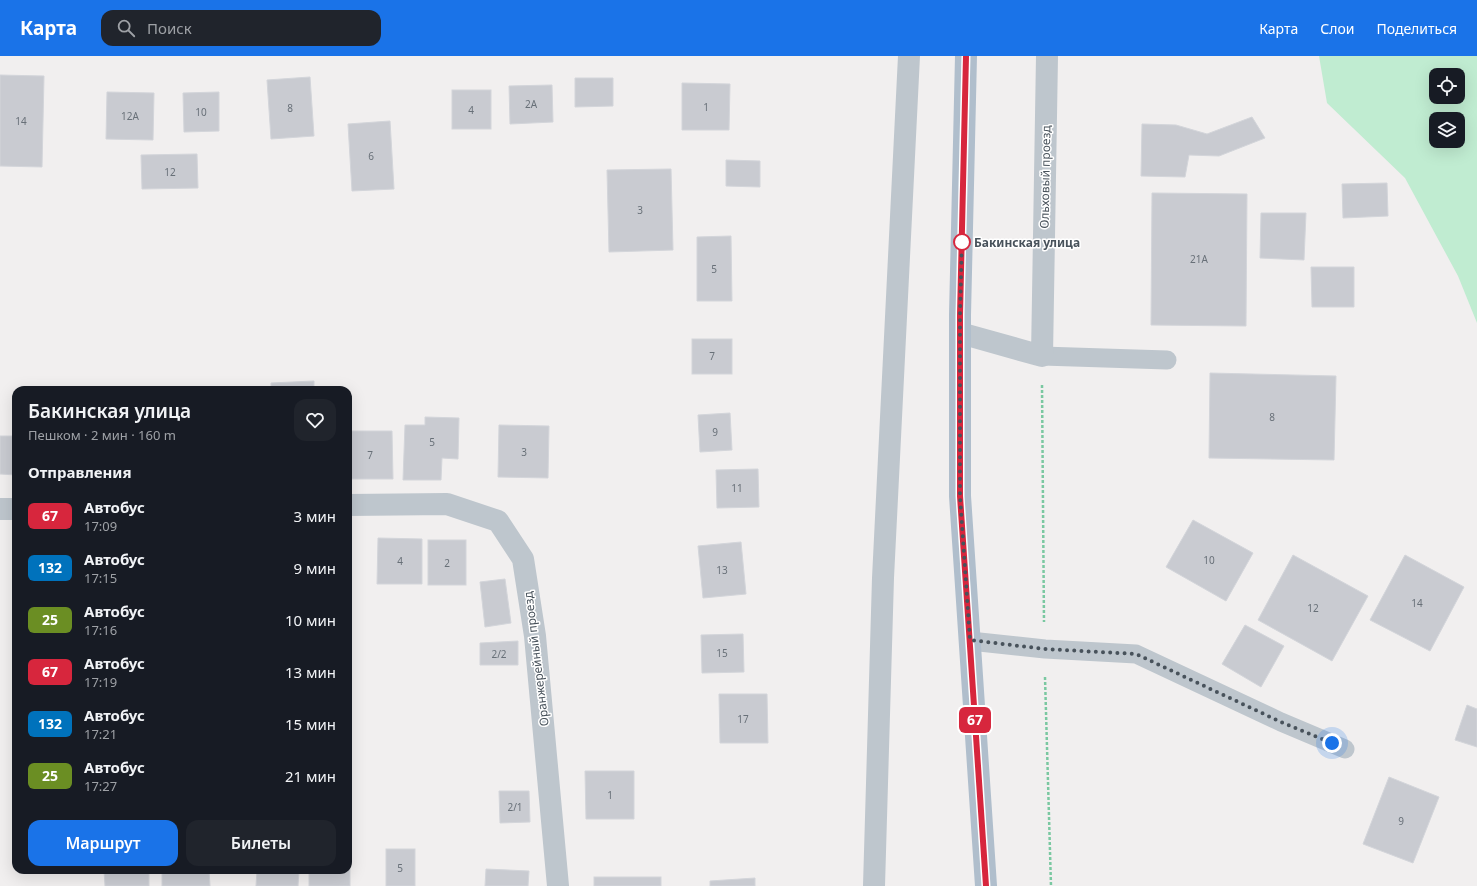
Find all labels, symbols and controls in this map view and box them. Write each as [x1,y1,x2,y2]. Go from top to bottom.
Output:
search box [101,10,381,46]
text: Карта [20,15,77,41]
icon: search [115,17,137,39]
text: Поиск [147,18,192,38]
text: Карта [1259,19,1298,38]
text: Слои [1320,19,1354,38]
text: Поделиться [1376,19,1457,38]
map controls [1429,68,1465,148]
button: locate [1429,68,1465,104]
house number: 2А [525,97,538,111]
house number: 1 [703,100,709,114]
house number: 8 [287,101,293,115]
house number: 4 [468,103,474,117]
house number: 10 [195,105,207,119]
house number: 12А [121,109,140,123]
button: layers [1429,112,1465,148]
house number: 14 [15,114,27,128]
street label: Ольховый проезд [1036,125,1054,229]
house number: 6 [368,149,374,163]
house number: 12 [164,165,176,179]
house number: 3 [637,203,643,217]
marker: Бакинская улица [953,233,971,251]
place label: Бакинская улица [974,234,1080,251]
house number: 21А [1190,252,1209,266]
house number: 5 [711,262,717,276]
house number: 7 [709,349,715,363]
text: Бакинская улица [28,398,191,424]
button: heart [294,399,336,441]
house number: 8 [1269,410,1275,424]
house number: 9 [712,425,718,439]
text: Пешком · 2 мин · 160 m [28,426,176,444]
house number: 5 [429,435,435,449]
house number: 3 [521,445,527,459]
house number: 7 [367,448,373,462]
text: Отправления [28,462,132,482]
house number: 11 [731,481,743,495]
text: Автобус [84,497,145,517]
text: 67 [42,506,58,525]
text: 3 мин [293,506,336,526]
text: 17:09 [84,517,117,535]
text: Автобус [84,549,145,569]
house number: 10 [1203,553,1215,567]
house number: 4 [397,554,403,568]
house number: 2 [444,556,450,570]
text: 132 [38,558,62,577]
text: 9 мин [293,558,336,578]
house number: 13 [716,563,728,577]
text: 17:15 [84,569,117,587]
street label: Оранжерейный проезд [519,590,553,727]
house number: 14 [1411,596,1423,610]
text: Автобус [84,601,145,621]
house number: 12 [1307,601,1319,615]
text: 25 [42,610,58,629]
text: 10 мин [285,610,336,630]
text: 17:16 [84,621,117,639]
house number: 15 [716,646,728,660]
house number: 2/2 [491,647,507,661]
text: Автобус [84,653,145,673]
text: 67 [42,662,58,681]
text: 13 мин [285,662,336,682]
text: 17:19 [84,673,117,691]
text: Автобус [84,705,145,725]
line badge: 67 [957,707,993,733]
text: 67 [967,710,983,729]
house number: 17 [737,712,749,726]
text: 132 [38,714,62,733]
text: 15 мин [285,714,336,734]
text: 17:21 [84,725,117,743]
your location [1322,733,1342,753]
text: Автобус [84,757,145,777]
text: 25 [42,766,58,785]
text: 21 мин [285,766,336,786]
text: 17:27 [84,777,117,795]
house number: 1 [607,788,613,802]
house number: 2/1 [507,800,523,814]
house number: 9 [1398,814,1404,828]
button: Маршрут [28,820,178,866]
button: Билеты [186,820,336,866]
house number: 5 [397,861,403,875]

